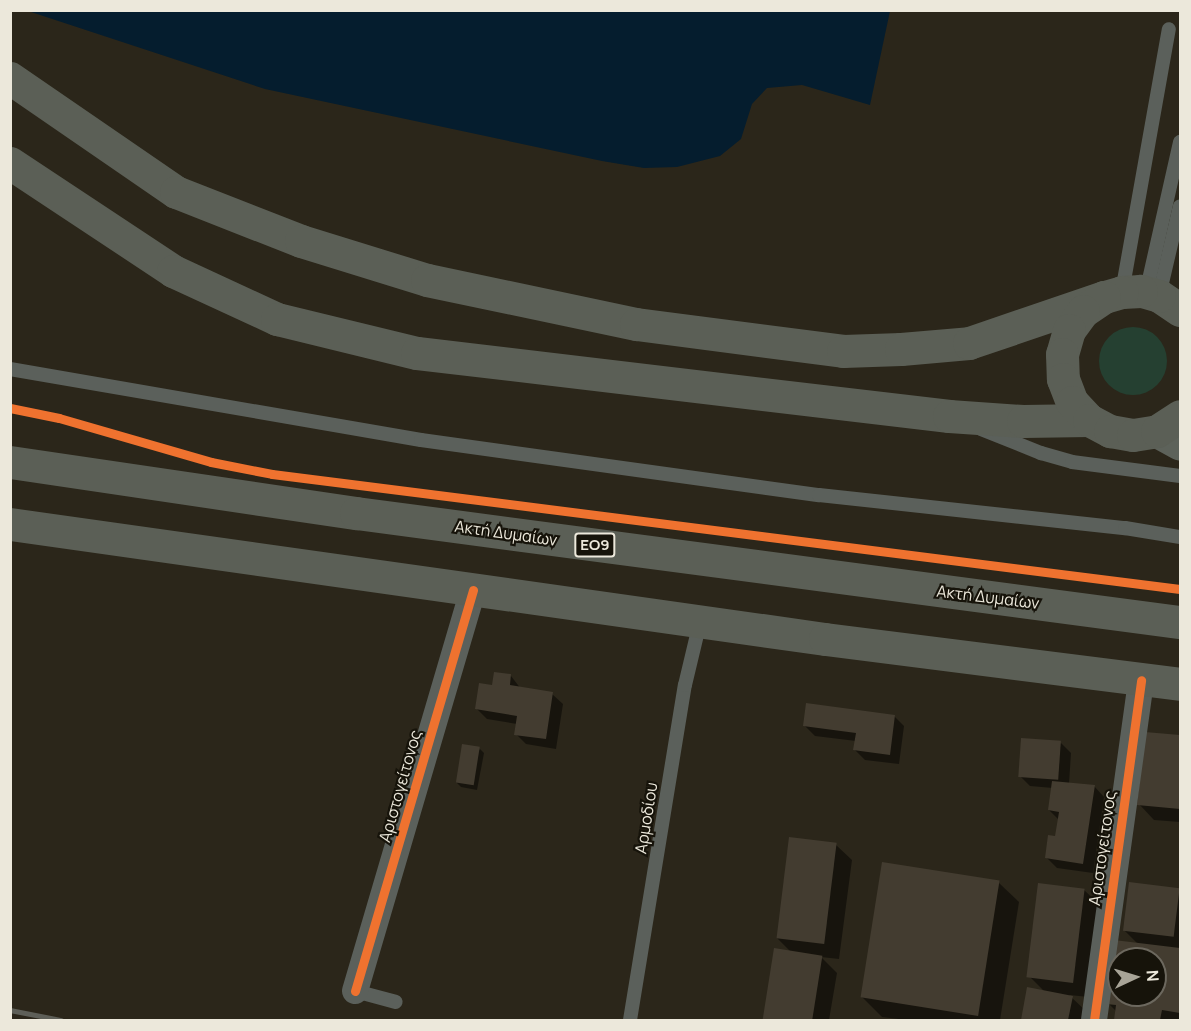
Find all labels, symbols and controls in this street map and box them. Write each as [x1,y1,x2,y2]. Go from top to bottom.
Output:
street label: Ακτή Δυμαίων [453,516,559,550]
road number: ΕΟ9 [574,533,616,557]
street label: Ακτή Δυμαίων [936,581,1040,613]
street label: Αριστογείτονος [375,728,425,844]
street label: Αρμοδίου [631,781,661,855]
street label: Αριστογείτονος [1084,789,1120,907]
north arrow [1107,947,1167,1007]
text: N [1142,969,1164,982]

